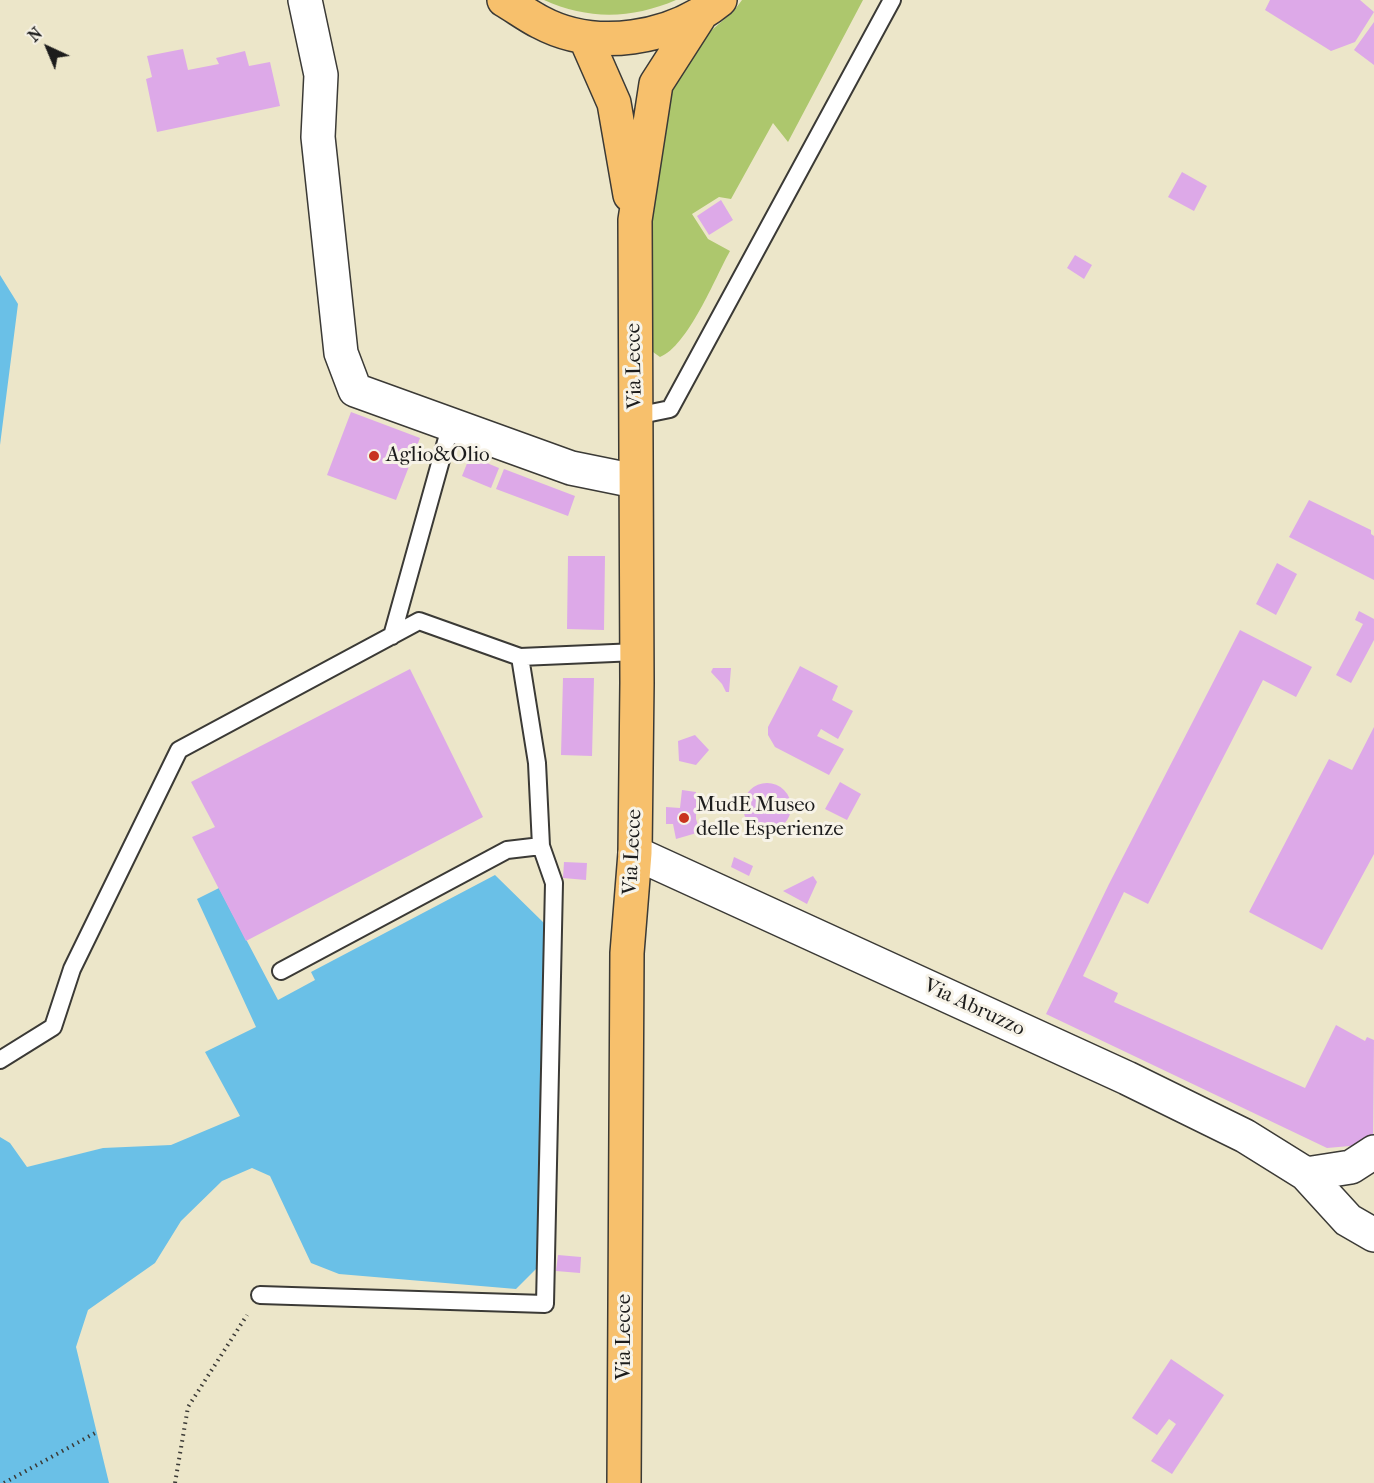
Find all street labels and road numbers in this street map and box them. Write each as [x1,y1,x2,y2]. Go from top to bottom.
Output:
street label: Via Lecce [622,323,648,409]
street label: Via Lecce [618,808,648,896]
street label: Via Abruzzo [919,974,1029,1042]
street label: Via Lecce [612,1294,638,1380]

